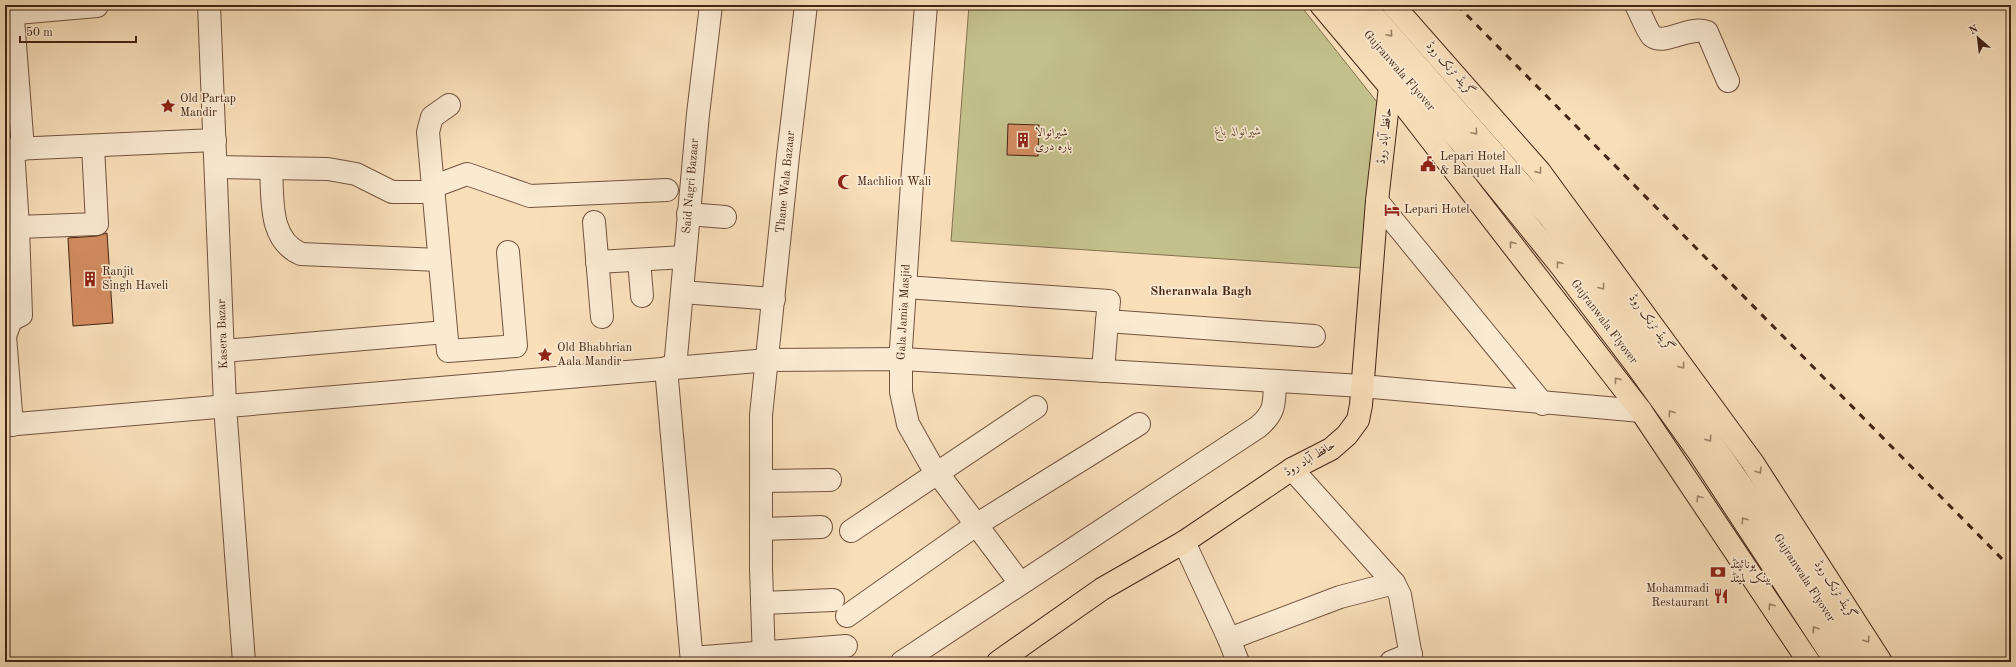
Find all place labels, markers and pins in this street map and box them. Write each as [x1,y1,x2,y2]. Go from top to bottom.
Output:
place label: Old Partap Mandir [180,93,236,119]
place icon: Old Partap Mandir [159,97,177,115]
place label: شیرانوالا بارہ دری [1035,127,1072,153]
building icon: شیرانوالا بارہ دری [1014,131,1032,149]
place label: Lepari Hotel & Banquet Hall [1440,151,1521,177]
public building icon: Lepari Hotel & Banquet Hall [1419,155,1437,173]
mosque icon: Machlion Wali [836,173,854,191]
place label: Machlion Wali [857,176,931,188]
hotel icon: Lepari Hotel [1383,201,1401,219]
place label: Lepari Hotel [1404,204,1470,216]
place label: Ranjit Singh Haveli [102,266,168,292]
building icon: Ranjit Singh Haveli [81,270,99,288]
place label: Old Bhabhrian Aala Mandir [557,342,633,368]
place icon: Old Bhabhrian Aala Mandir [536,346,554,364]
place label: یونائیٹڈ بینک لمیٹڈ [1730,557,1772,585]
bank icon: یونائیٹڈ بینک لمیٹڈ [1709,563,1727,581]
place label: Mohammadi Restaurant [1646,583,1709,609]
restaurant icon: Mohammadi Restaurant [1712,587,1730,605]

